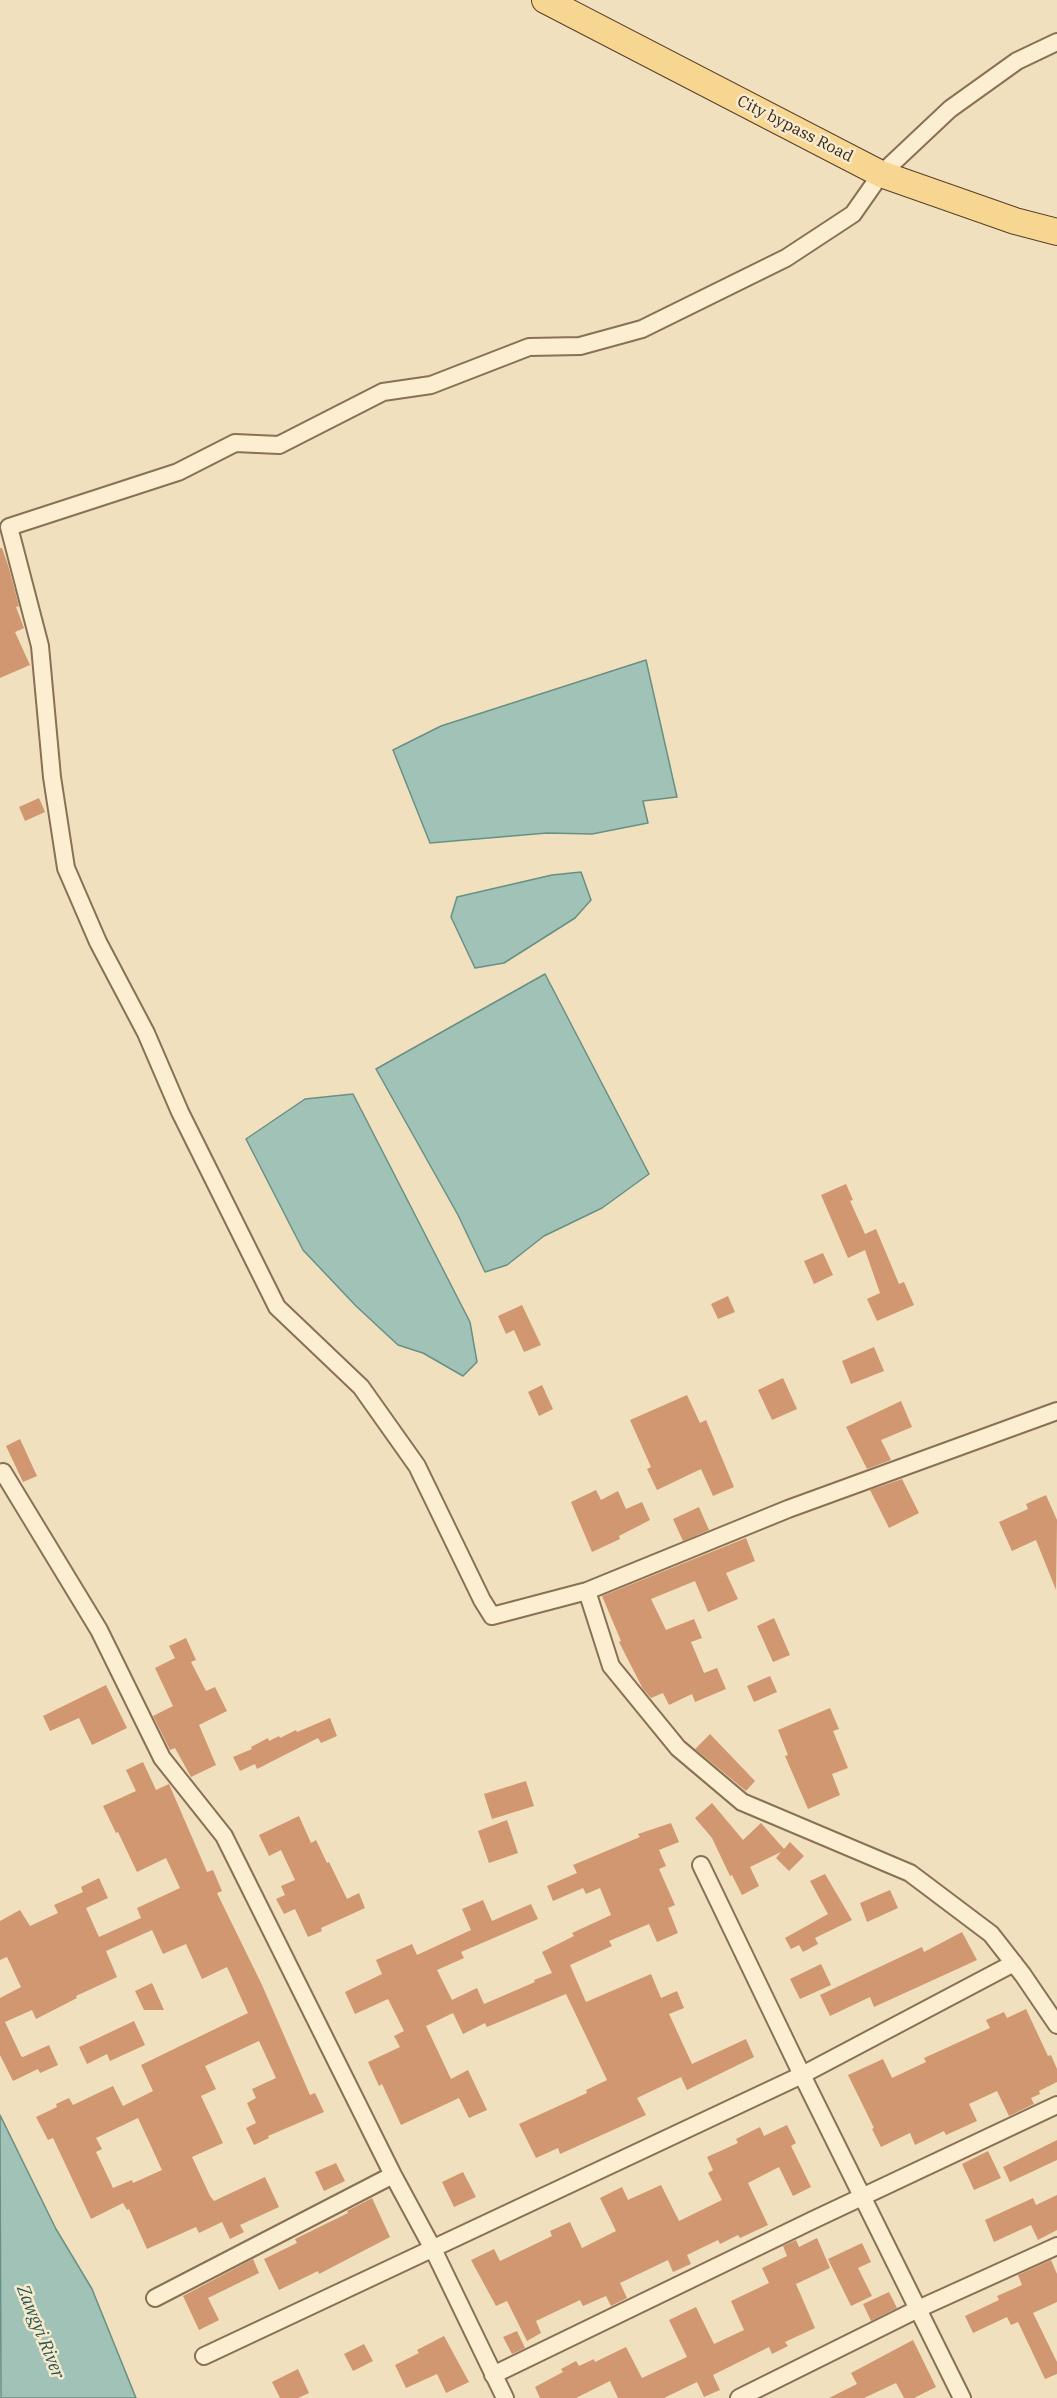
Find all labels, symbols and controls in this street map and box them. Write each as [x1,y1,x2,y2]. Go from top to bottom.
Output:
street label: City bypass Road [734,92,856,166]
water label: Zawgyi River [11,2282,69,2382]

